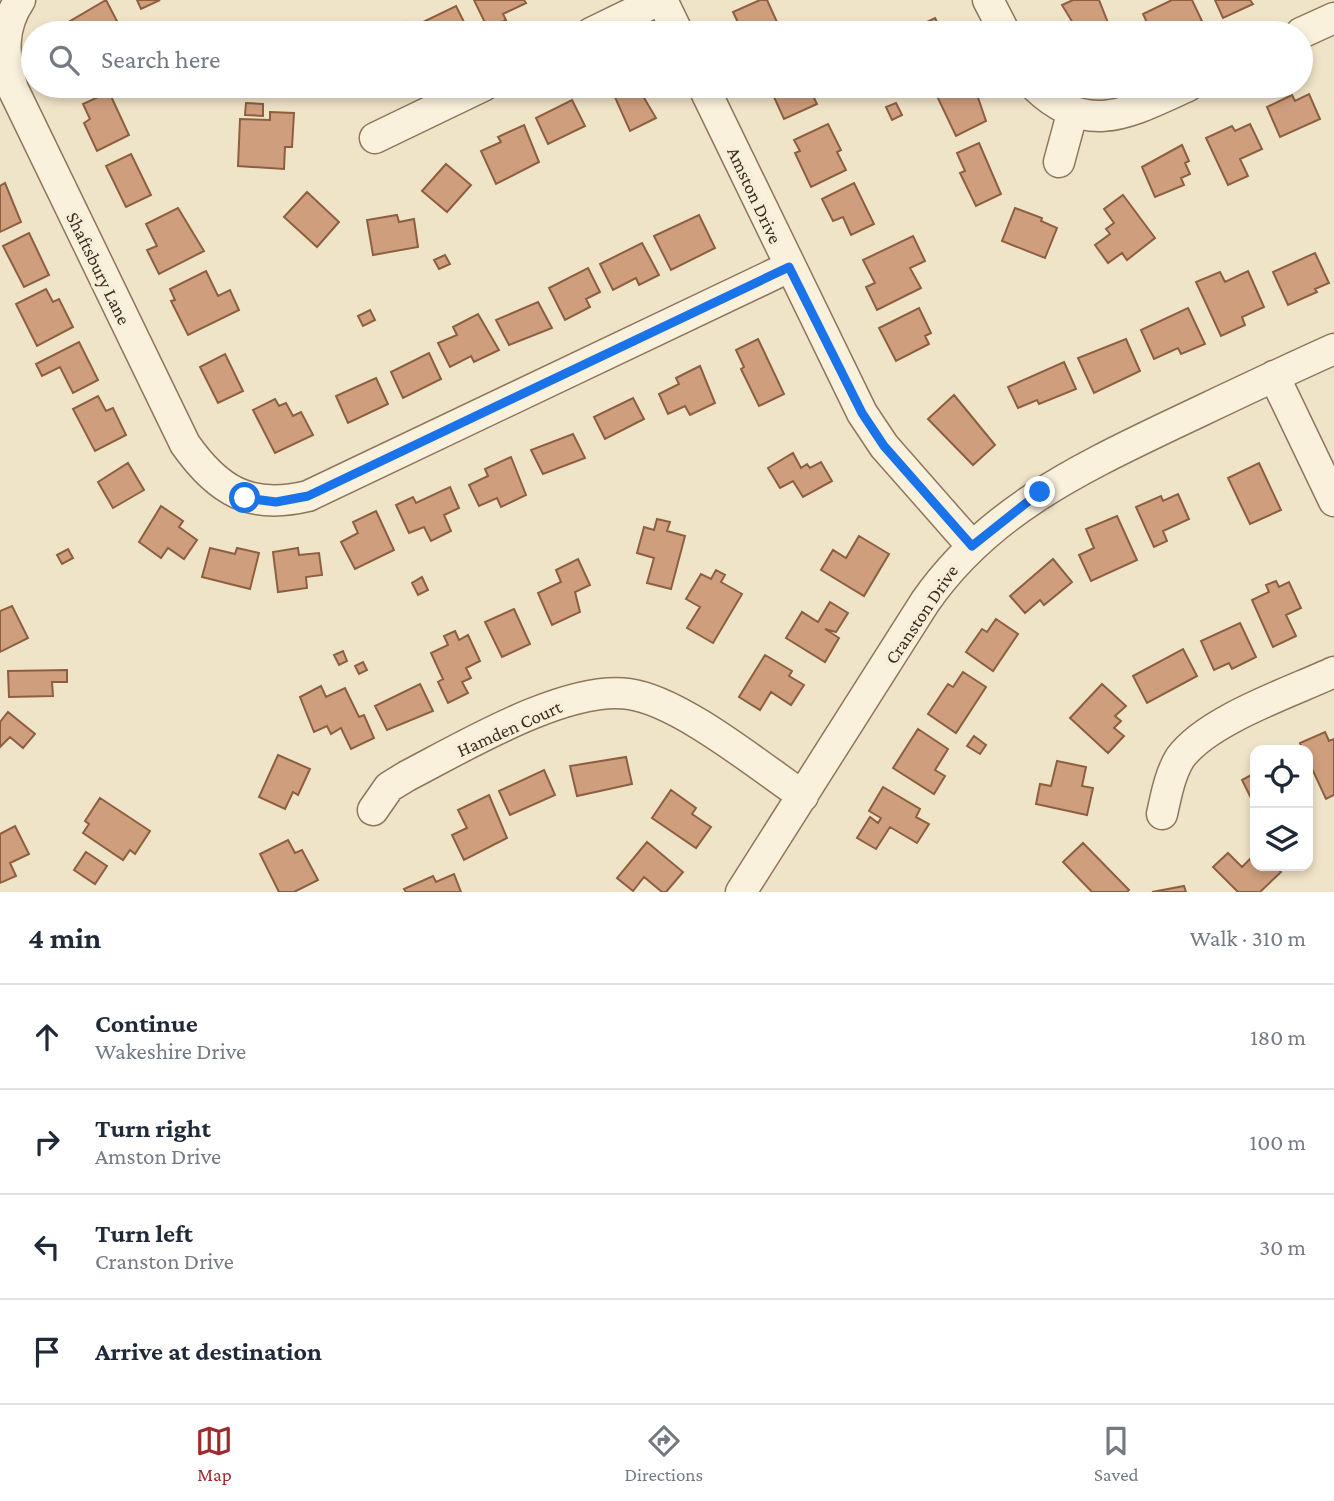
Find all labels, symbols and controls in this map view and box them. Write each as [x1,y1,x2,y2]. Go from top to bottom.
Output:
search box [21,21,1313,98]
icon: search [45,41,83,79]
text: Search here [101,45,220,74]
street label: Amston Drive [723,144,786,247]
street label: Shaftsbury Lane [62,208,135,328]
route end [1024,476,1055,507]
route start [229,482,260,513]
street label: Cranston Drive [881,561,962,668]
street label: Hamden Court [454,696,565,761]
map controls [1250,745,1313,871]
button: locate [1250,745,1313,808]
button: layers [1250,808,1313,871]
text: 4 min [28,921,101,954]
text: Walk · 310 m [1190,925,1306,951]
text: Continue [95,1009,198,1038]
icon: ahead [28,1018,66,1056]
text: 180 m [1250,1024,1306,1050]
text: Wakeshire Drive [95,1038,246,1064]
text: Turn right [95,1114,211,1143]
icon: right [28,1123,66,1161]
text: 100 m [1250,1129,1306,1155]
text: Amston Drive [95,1143,221,1169]
text: Turn left [95,1219,193,1248]
icon: left [28,1228,66,1266]
text: 30 m [1259,1234,1306,1260]
text: Cranston Drive [95,1248,234,1274]
icon: arrive [28,1333,66,1371]
text: Arrive at destination [95,1337,322,1366]
tab: Map [195,1422,233,1485]
tab: Directions [624,1422,703,1485]
tab: Saved [1094,1422,1139,1485]

